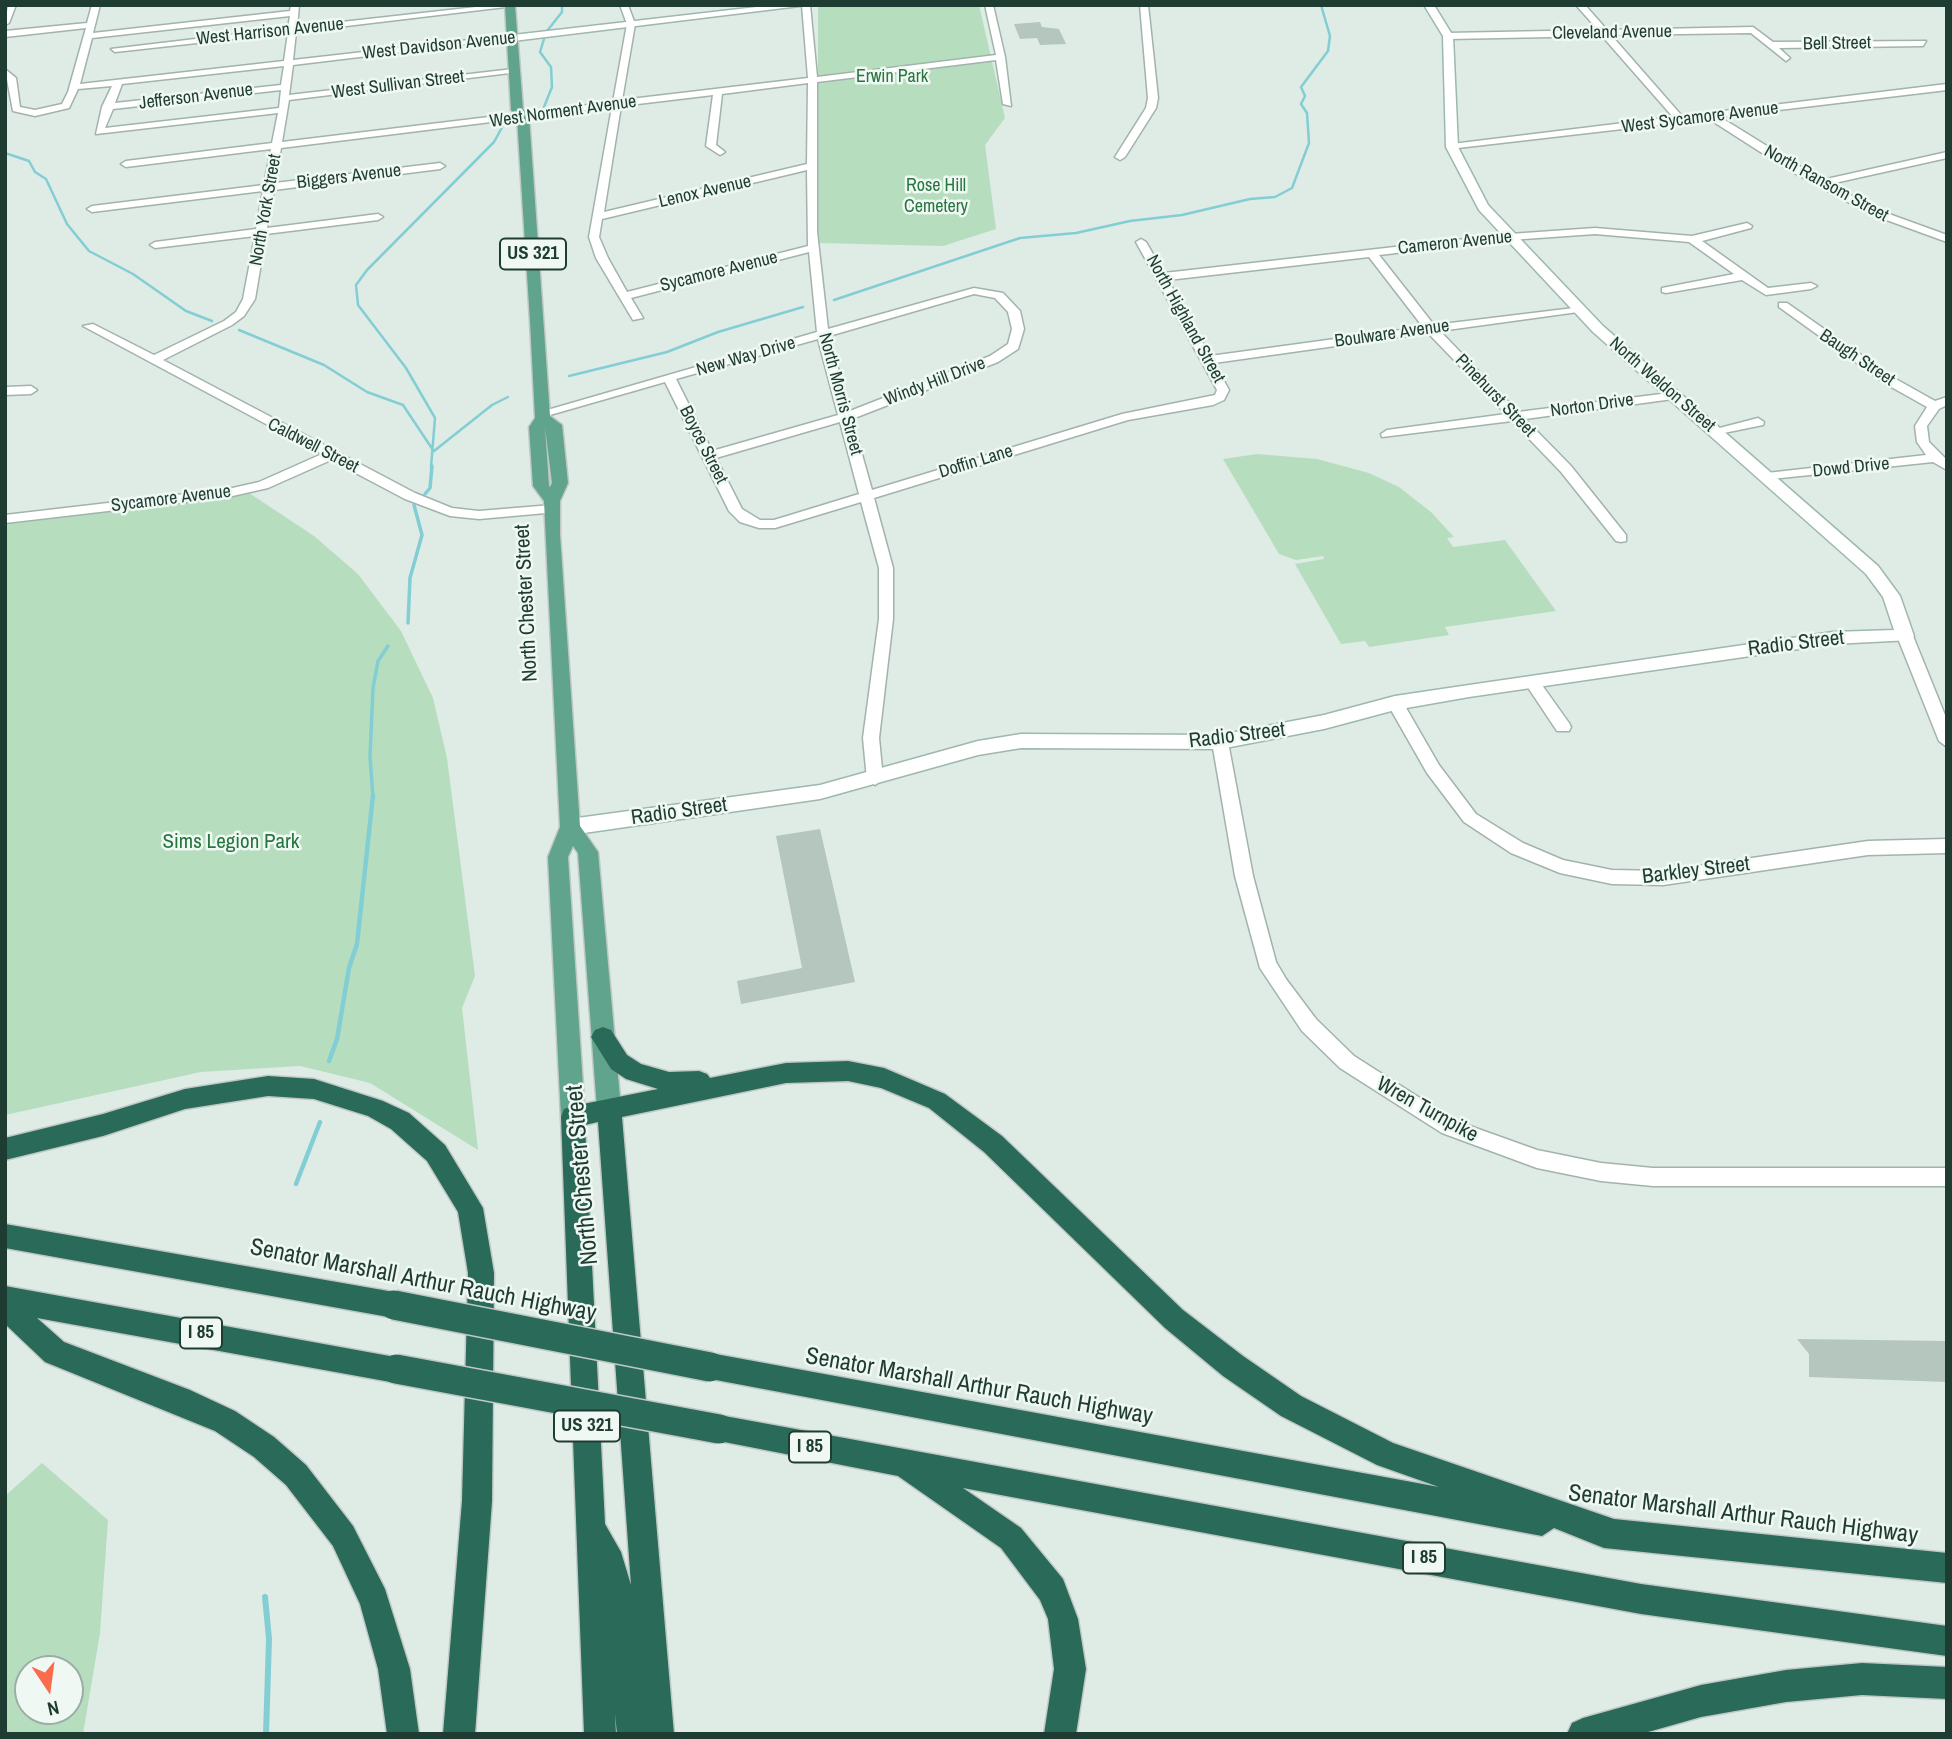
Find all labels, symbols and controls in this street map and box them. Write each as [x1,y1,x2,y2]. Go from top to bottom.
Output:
street label: West Harrison Avenue [195,14,345,50]
street label: Cleveland Avenue [1552,21,1672,45]
street label: West Davidson Avenue [361,27,517,65]
street label: Bell Street [1803,33,1871,55]
street label: West Sullivan Street [330,66,466,104]
park label: Erwin Park [856,66,928,88]
street label: Jefferson Avenue [138,79,254,115]
street label: West Norment Avenue [488,91,638,133]
street label: West Sycamore Avenue [1620,98,1780,138]
street label: North Ransom Street [1760,141,1892,227]
street label: North York Street [246,153,286,267]
street label: Biggers Avenue [296,160,402,194]
street label: Lenox Avenue [657,171,753,213]
park label: Rose Hill Cemetery [904,175,968,218]
street label: Cameron Avenue [1397,226,1513,260]
road number: US 321 [500,238,566,270]
street label: Sycamore Avenue [658,247,780,297]
street label: North Highland Street [1141,251,1229,387]
street label: Boulware Avenue [1333,315,1451,353]
street label: Baugh Street [1815,325,1899,391]
street label: North Morris Street [813,331,867,457]
street label: New Way Drive [694,333,798,381]
street label: North Weldon Street [1605,333,1719,437]
street label: Pinehurst Street [1450,350,1540,442]
street label: Windy Hill Drive [881,353,989,411]
street label: Norton Drive [1549,389,1635,423]
street label: Boyce Street [674,402,732,488]
street label: Caldwell Street [264,414,362,478]
street label: Doffin Lane [936,441,1016,483]
street label: Dowd Drive [1812,453,1890,483]
street label: Sycamore Avenue [110,481,232,517]
street label: North Chester Street [510,523,544,683]
street label: Radio Street [1746,626,1846,662]
street label: Radio Street [1187,718,1287,754]
street label: Radio Street [629,793,729,831]
park label: Sims Legion Park [163,829,299,855]
street label: Barkley Street [1641,852,1751,890]
street label: Wren Turnpike [1372,1072,1482,1148]
street label: North Chester Street [561,1084,605,1266]
street label: Senator Marshall Arthur Rauch Highway [247,1233,599,1329]
road number: I 85 [180,1317,222,1348]
street label: Senator Marshall Arthur Rauch Highway [803,1342,1155,1432]
road number: US 321 [554,1410,620,1442]
road number: I 85 [789,1432,831,1462]
street label: Senator Marshall Arthur Rauch Highway [1566,1479,1920,1551]
road number: I 85 [1403,1542,1445,1574]
north arrow [14,1655,84,1725]
text: N [45,1695,62,1722]

